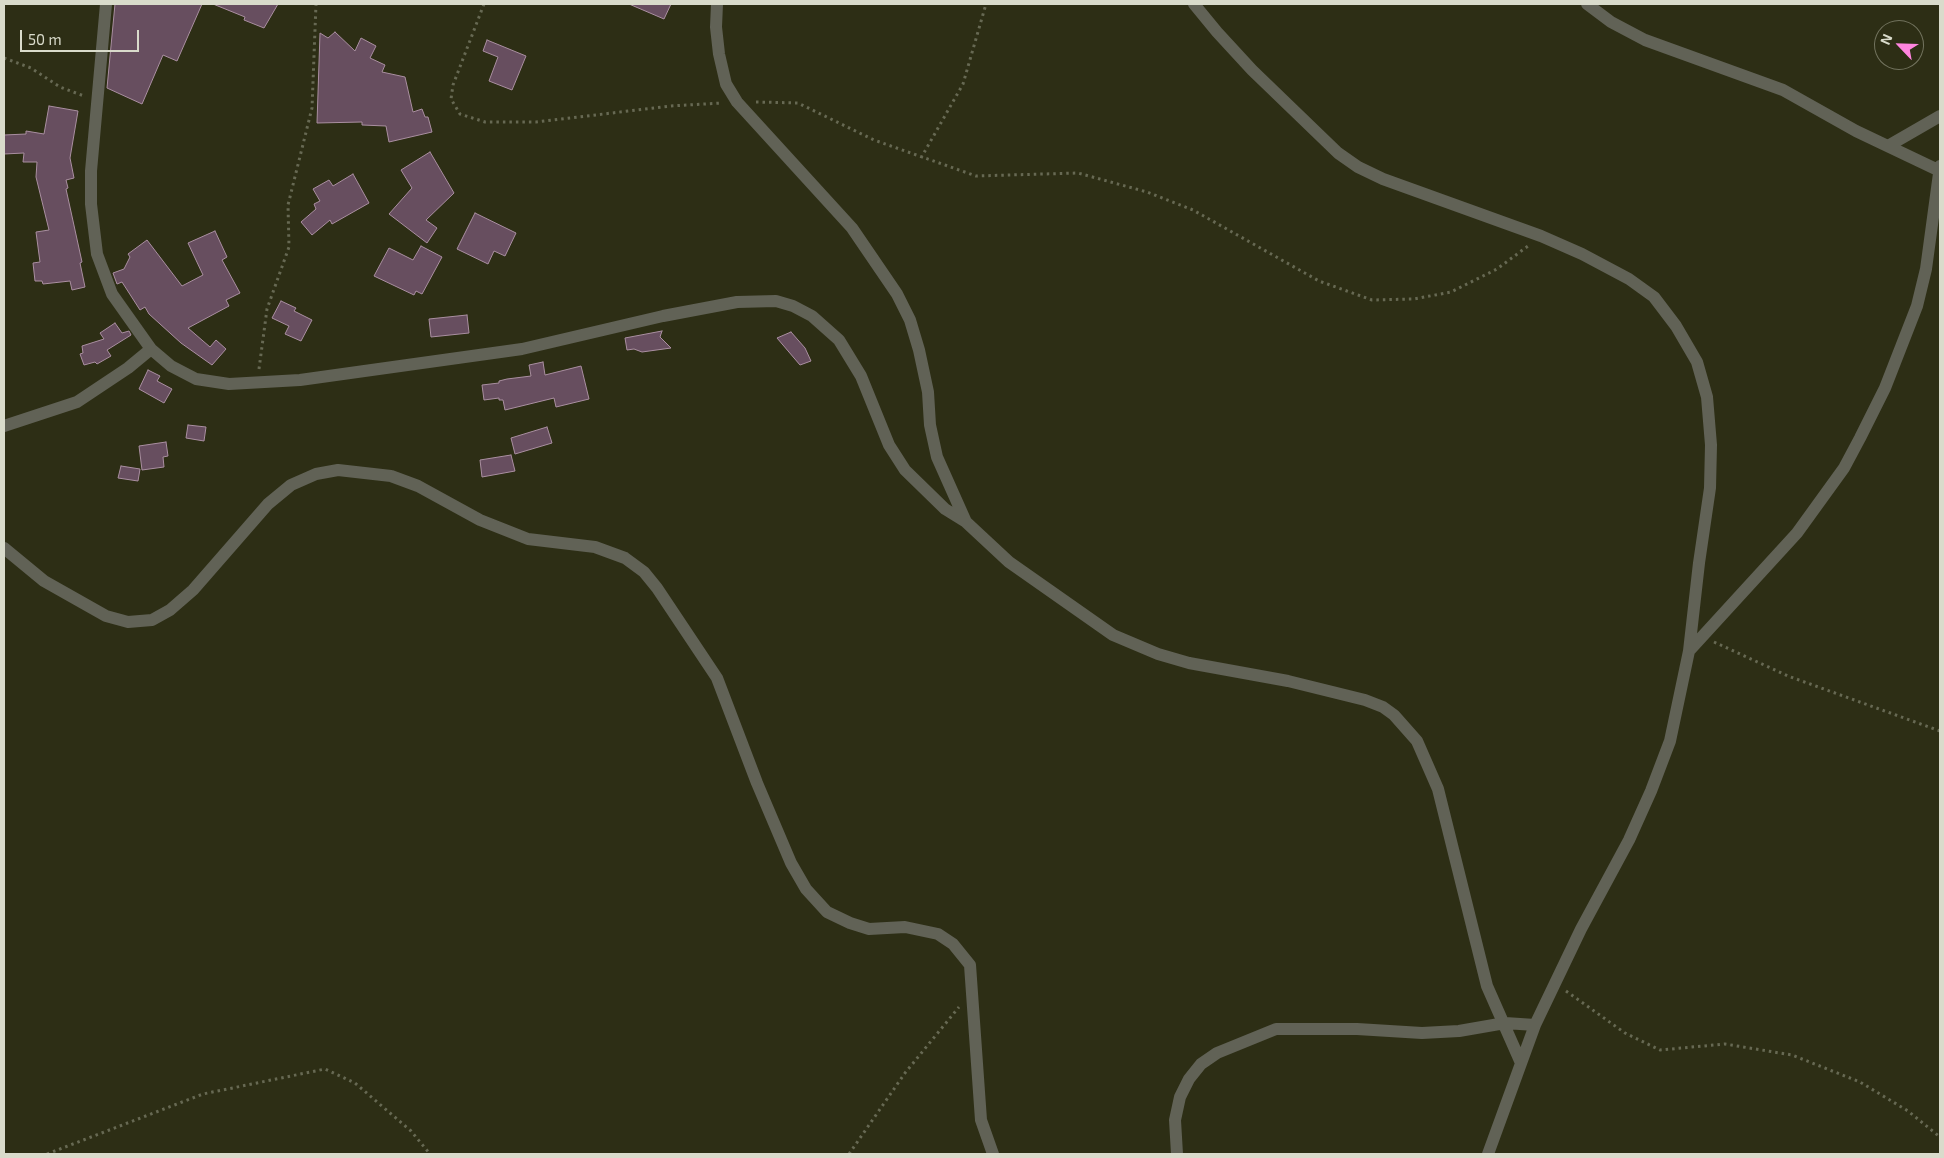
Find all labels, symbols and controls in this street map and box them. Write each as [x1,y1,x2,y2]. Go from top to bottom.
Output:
scale bar [22,20,141,52]
north arrow [1874,20,1924,70]
text: 50 m [28,30,62,48]
text: N [1876,31,1896,47]

